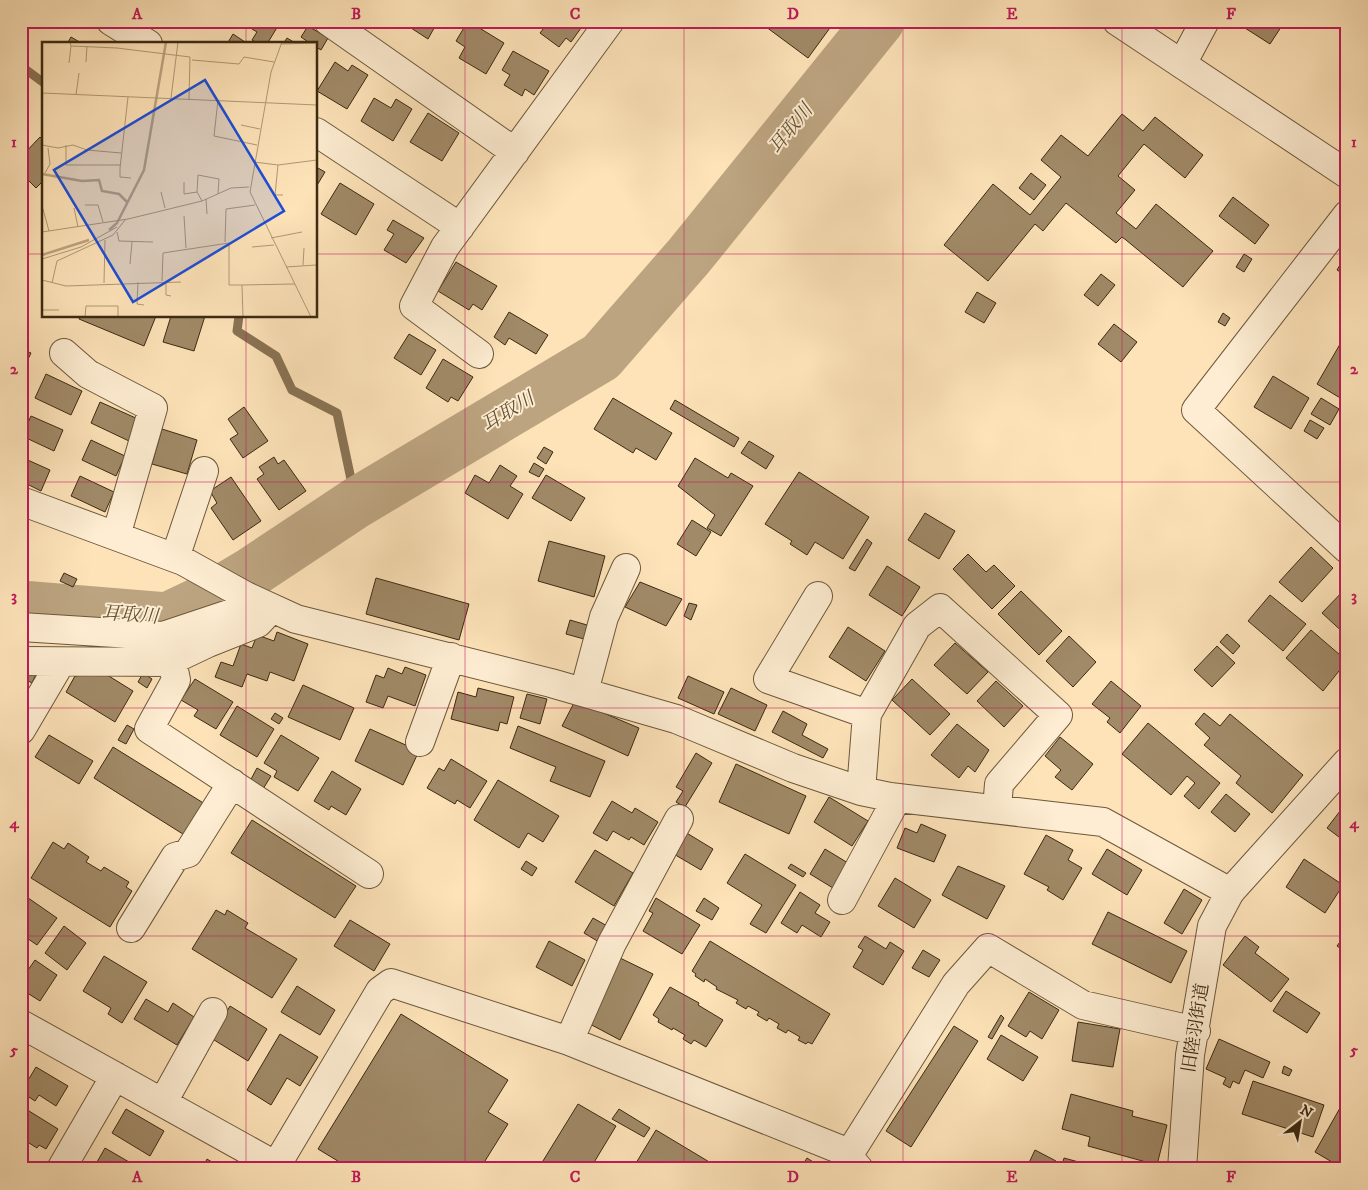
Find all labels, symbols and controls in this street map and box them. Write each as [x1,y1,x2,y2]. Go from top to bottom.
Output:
text: A [131,4,143,24]
text: B [351,4,361,24]
text: C [570,4,580,24]
text: D [787,4,799,24]
text: E [1006,4,1018,24]
text: F [1226,4,1236,24]
inset map [42,42,318,318]
water label: 耳取川 [764,98,819,158]
text: 1 [11,132,17,152]
text: 1 [1351,132,1357,152]
text: 2 [10,359,19,379]
text: 2 [1350,359,1359,379]
water label: 耳取川 [478,386,540,437]
text: 3 [11,586,17,606]
text: 3 [1351,586,1357,606]
water label: 耳取川 [101,602,161,629]
text: 4 [8,813,19,833]
text: 4 [1348,813,1359,833]
street label: 旧陸羽街道 [1178,982,1214,1074]
text: 5 [9,1040,18,1060]
text: 5 [1349,1040,1358,1060]
north arrow [1276,1098,1326,1148]
text: N [1297,1101,1316,1123]
text: A [131,1167,143,1187]
text: B [351,1167,361,1187]
text: C [570,1167,580,1187]
text: D [787,1167,799,1187]
text: E [1006,1167,1018,1187]
text: F [1226,1167,1236,1187]

